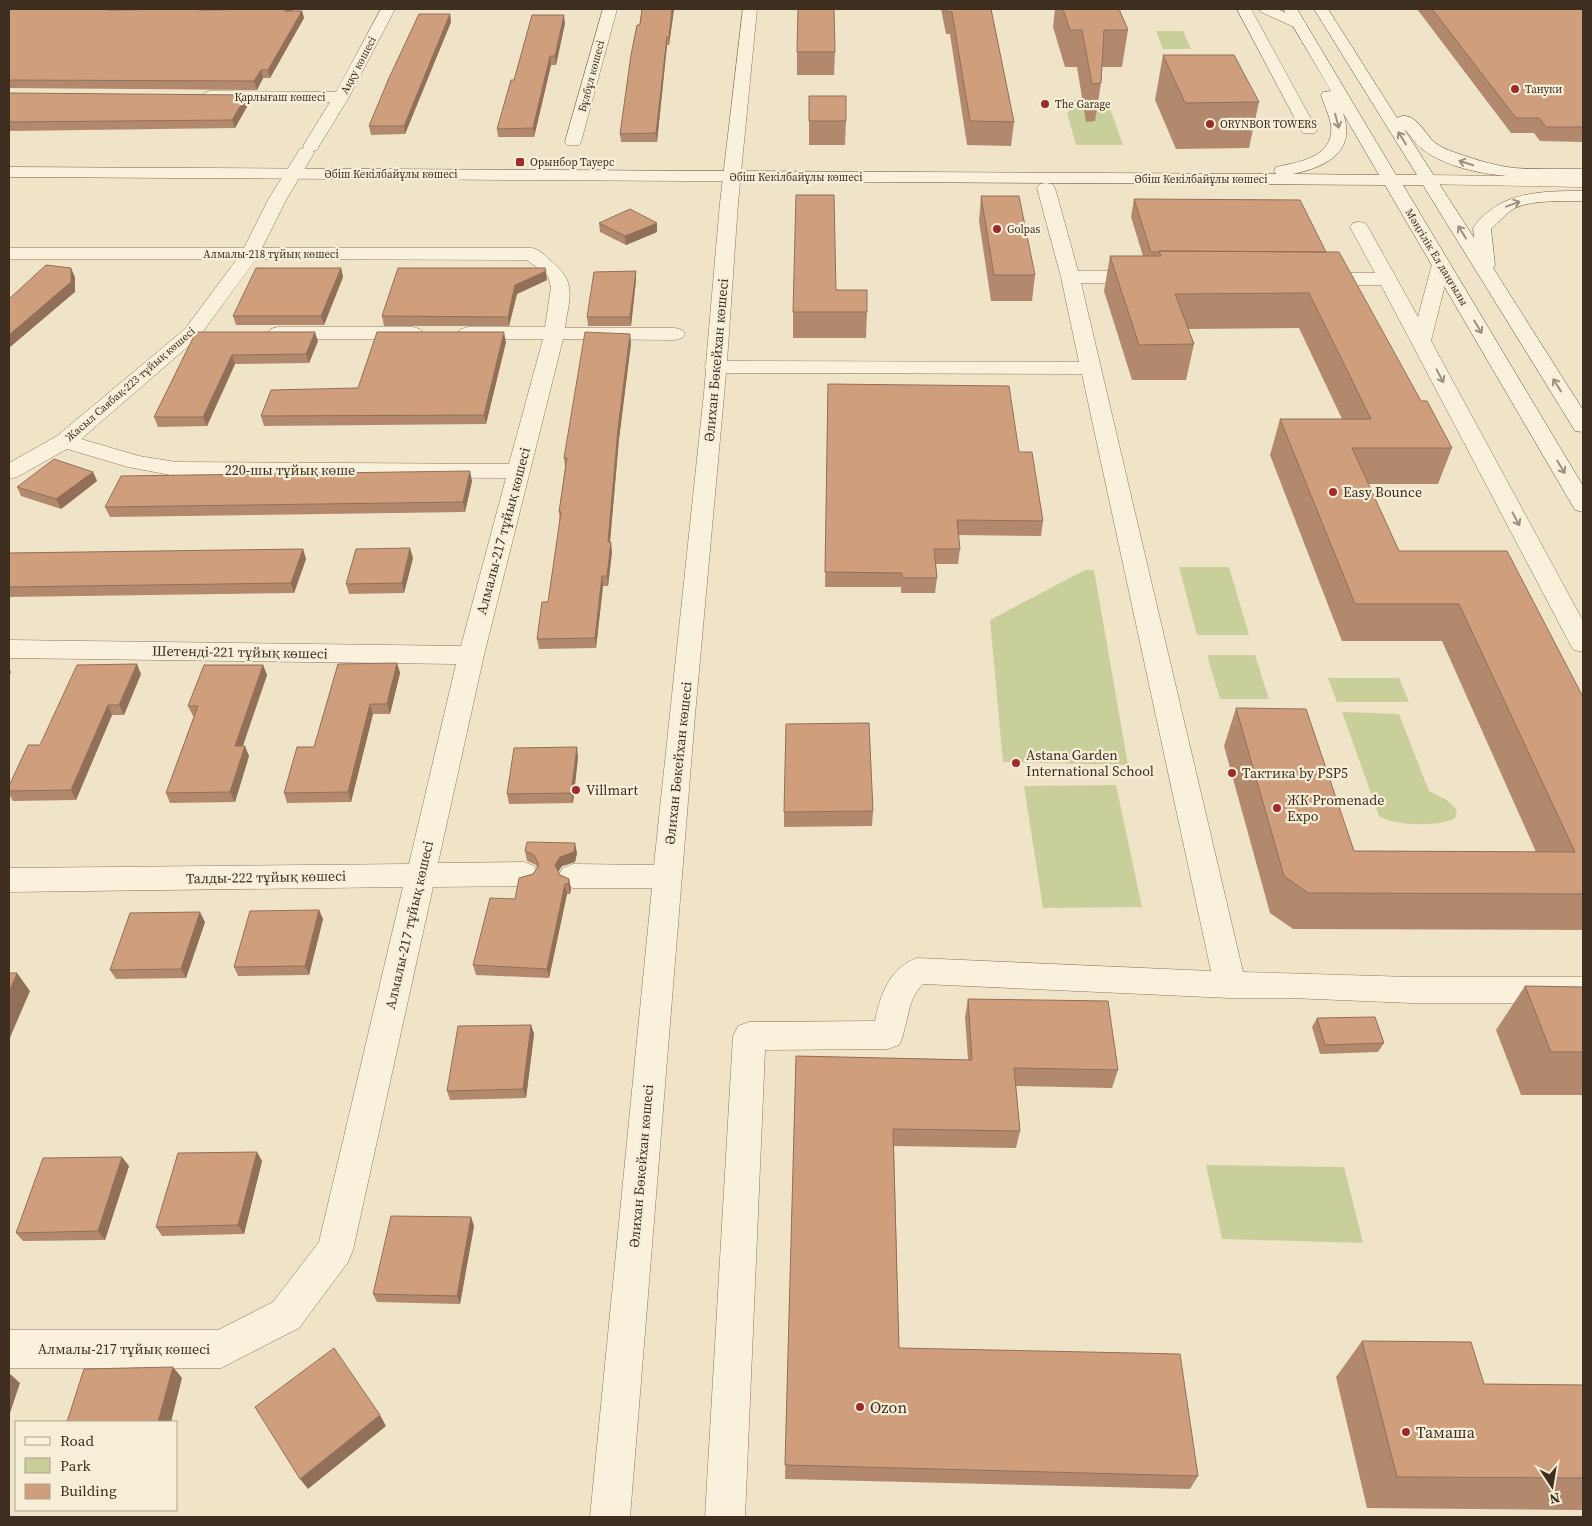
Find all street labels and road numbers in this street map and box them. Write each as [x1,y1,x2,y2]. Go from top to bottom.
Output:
street label: Аққу көшесі [337,34,380,97]
street label: Бұлбұл көшесі [575,39,608,114]
street label: Қарлығаш көшесі [234,90,326,105]
street label: Әбіш Кекілбайұлы көшесі [325,167,457,182]
street label: Әбіш Кекілбайұлы көшесі [730,170,862,185]
street label: Әбіш Кекілбайұлы көшесі [1135,172,1267,187]
street label: Мәңгілік Ел даңғылы [1402,206,1472,309]
street label: Алмалы-218 тұйық көшесі [203,247,339,262]
street label: Әлихан Бөкейхан көшесі [699,278,733,442]
street label: Жасыл Саябақ-223 тұйық көшесі [62,324,198,445]
street label: Алмалы-217 тұйық көшесі [471,445,535,617]
street label: 220-шы тұйық көше [225,460,355,480]
street label: Шетенді-221 тұйық көшесі [152,640,328,664]
street label: Әлихан Бөкейхан көшесі [659,681,697,845]
street label: Алмалы-217 тұйық көшесі [380,839,438,1011]
street label: Талды-222 тұйық көшесі [186,866,346,888]
street label: Әлихан Бөкейхан көшесі [624,1084,658,1248]
street label: Алмалы-217 тұйық көшесі [38,1339,210,1359]

